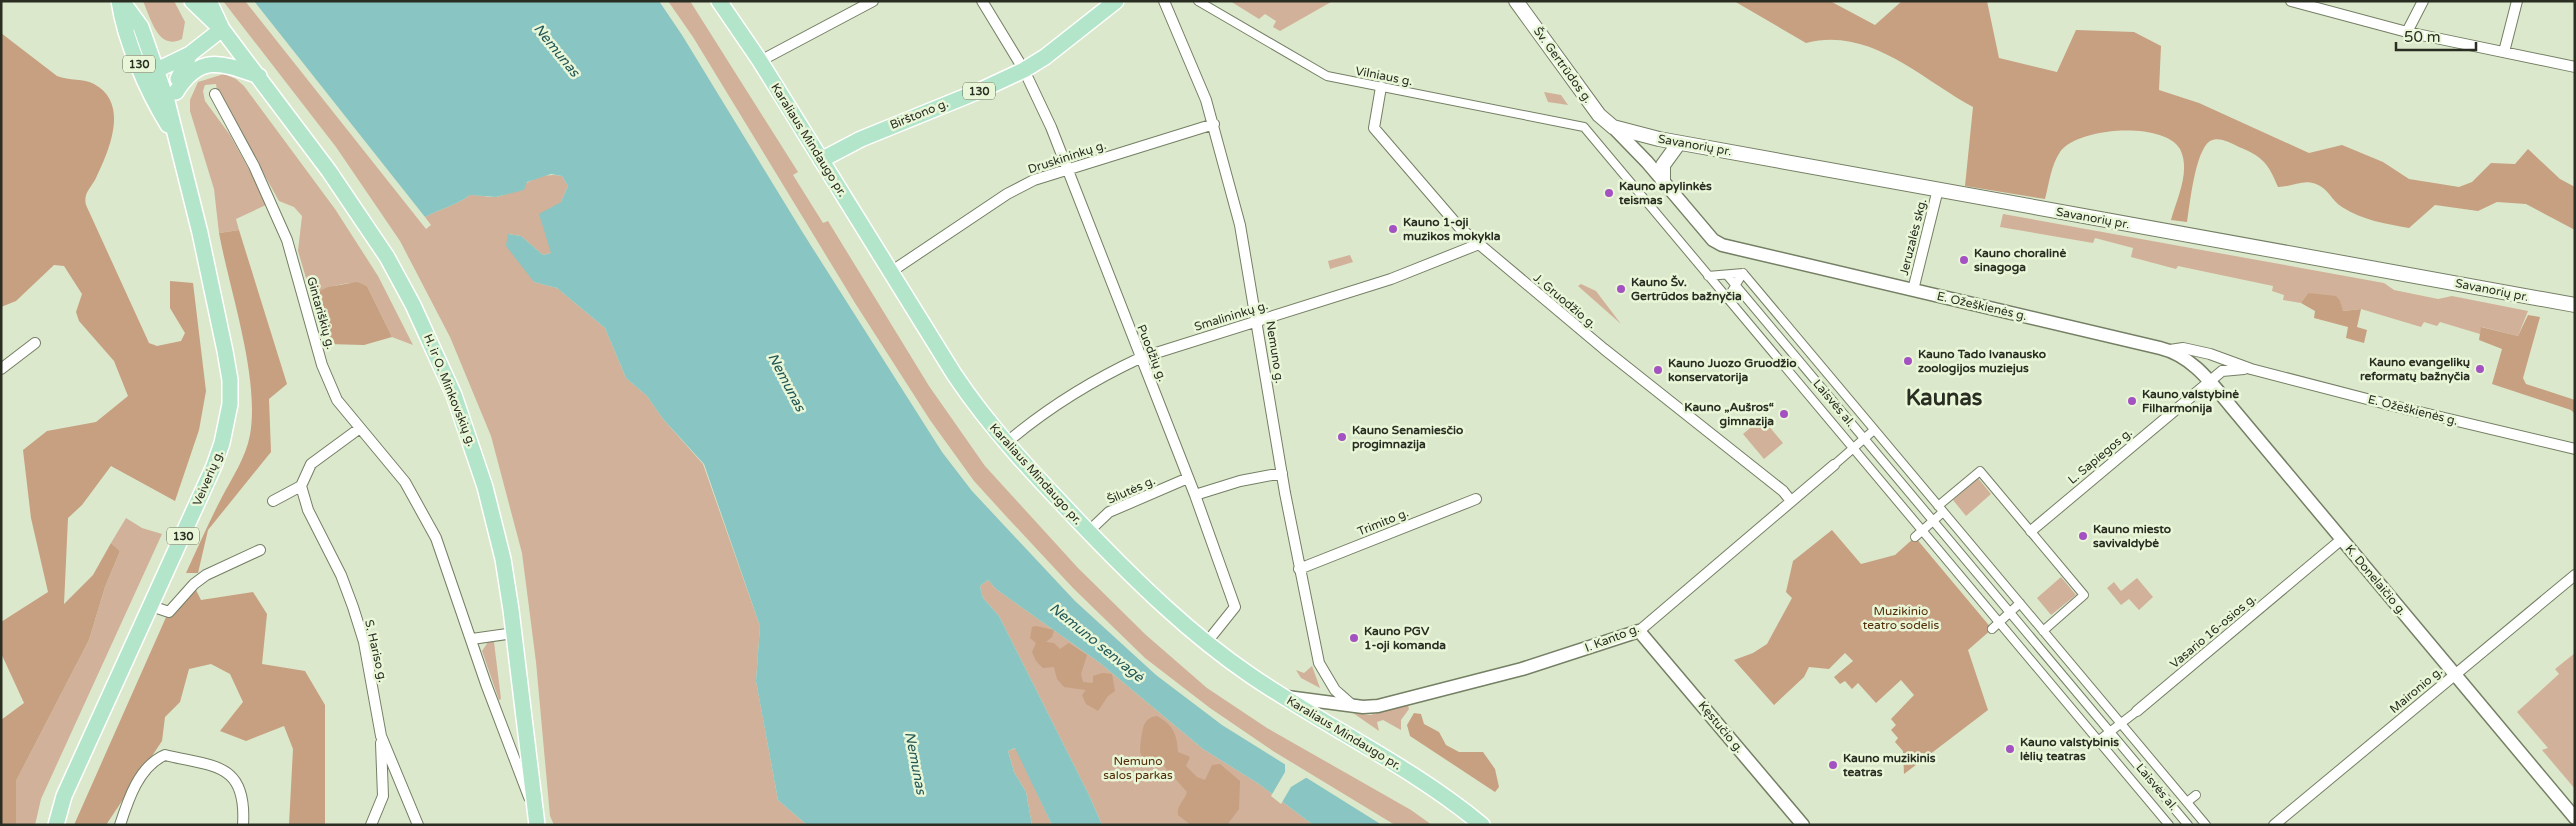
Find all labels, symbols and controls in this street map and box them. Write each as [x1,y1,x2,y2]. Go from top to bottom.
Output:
water label: Nemunas [530,20,584,81]
scale bar [2396,20,2476,52]
street label: Šv. Gertrūdos g. [1531,24,1595,106]
text: 50 m [2404,28,2441,46]
road number: 130 [123,56,155,72]
street label: Vilniaus g. [1354,64,1414,88]
street label: Karaliaus Mindaugo pr. [768,81,850,199]
road number: 130 [963,82,995,100]
street label: Birštono g. [888,96,950,132]
street label: Savanorių pr. [1657,132,1733,158]
street label: Druskininkų g. [1026,138,1108,176]
place label: Kauno apylinkės teismas [1618,179,1712,207]
marker: Kauno apylinkės teismas [1603,187,1615,199]
street label: Jeruzalės skg. [1897,197,1929,277]
street label: Savanorių pr. [2055,205,2131,231]
place label: Kauno 1-oji muzikos mokykla [1403,215,1501,244]
marker: Kauno 1-oji muzikos mokykla [1387,223,1399,235]
place label: Kauno choralinė sinagoga [1974,246,2066,275]
marker: Kauno choralinė sinagoga [1958,254,1970,266]
street label: J. Gruodžio g. [1531,271,1599,331]
street label: Gintariškių g. [304,275,338,351]
place label: Kauno Šv. Gertrūdos bažnyčia [1631,275,1742,304]
street label: Savanorių pr. [2454,276,2530,304]
marker: Kauno Šv. Gertrūdos bažnyčia [1615,283,1627,295]
street label: E. Ožeškienės g. [1936,289,2028,323]
street label: Smalininkų g. [1192,298,1270,334]
street label: Nemuno g. [1263,320,1287,384]
street label: Puodžių g. [1134,322,1170,384]
street label: H. ir O. Minkovskių g. [421,332,479,448]
place label: Kauno Tado Ivanausko zoologijos muziejus [1918,347,2046,376]
water label: Nemunas [764,350,810,415]
marker: Kauno Tado Ivanausko zoologijos muziejus [1902,355,1914,367]
place label: Kauno evangelikų reformatų bažnyčia [2360,355,2470,384]
place label: Kauno Juozo Gruodžio konservatorija [1668,356,1796,385]
marker: Kauno evangelikų reformatų bažnyčia [2474,363,2486,375]
marker: Kauno Juozo Gruodžio konservatorija [1652,364,1664,376]
street label: Laisvės al. [1810,377,1858,429]
district label: Kaunas [1906,385,1983,411]
place label: Kauno valstybinė Filharmonija [2142,387,2239,416]
street label: E. Ožeškienės g. [2367,392,2459,428]
marker: Kauno valstybinė Filharmonija [2126,395,2138,407]
place label: Kauno „Aušros“ gimnazija [1684,400,1774,429]
marker: Kauno „Aušros“ gimnazija [1778,408,1790,420]
street label: Karaliaus Mindaugo pr. [987,421,1085,527]
place label: Kauno Senamiesčio progimnazija [1352,423,1463,452]
street label: L. Sapiegos g. [2065,425,2135,487]
marker: Kauno Senamiesčio progimnazija [1336,431,1348,443]
street label: Veiverių g. [190,448,226,508]
street label: Šilutės g. [1105,473,1157,507]
street label: Trimito g. [1355,505,1411,539]
place label: Kauno miesto savivaldybė [2093,522,2171,551]
road number: 130 [167,528,199,544]
marker: Kauno miesto savivaldybė [2077,530,2089,542]
street label: K. Donelaičio g. [2342,542,2410,618]
street label: Vasario 16-osios g. [2167,591,2259,671]
water label: Nemuno senvagė [1046,599,1148,686]
park label: Muzikinio teatro sodelis [1863,604,1939,632]
street label: S. Hariso g. [362,618,390,684]
street label: I. Kanto g. [1583,621,1641,655]
place label: Kauno PGV 1-oji komanda [1364,624,1446,653]
marker: Kauno PGV 1-oji komanda [1348,632,1360,644]
street label: Maironio g. [2387,664,2445,716]
street label: Karaliaus Mindaugo pr. [1284,693,1404,773]
street label: Kęstučio g. [1695,698,1747,756]
water label: Nemunas [901,730,930,797]
place label: Kauno valstybinis lėlių teatras [2020,735,2119,763]
marker: Kauno valstybinis lėlių teatras [2004,743,2016,755]
place label: Kauno muzikinis teatras [1842,751,1936,779]
park label: Nemuno salos parkas [1103,754,1173,782]
marker: Kauno muzikinis teatras [1827,759,1839,771]
street label: Laisvės al. [2133,761,2181,813]

